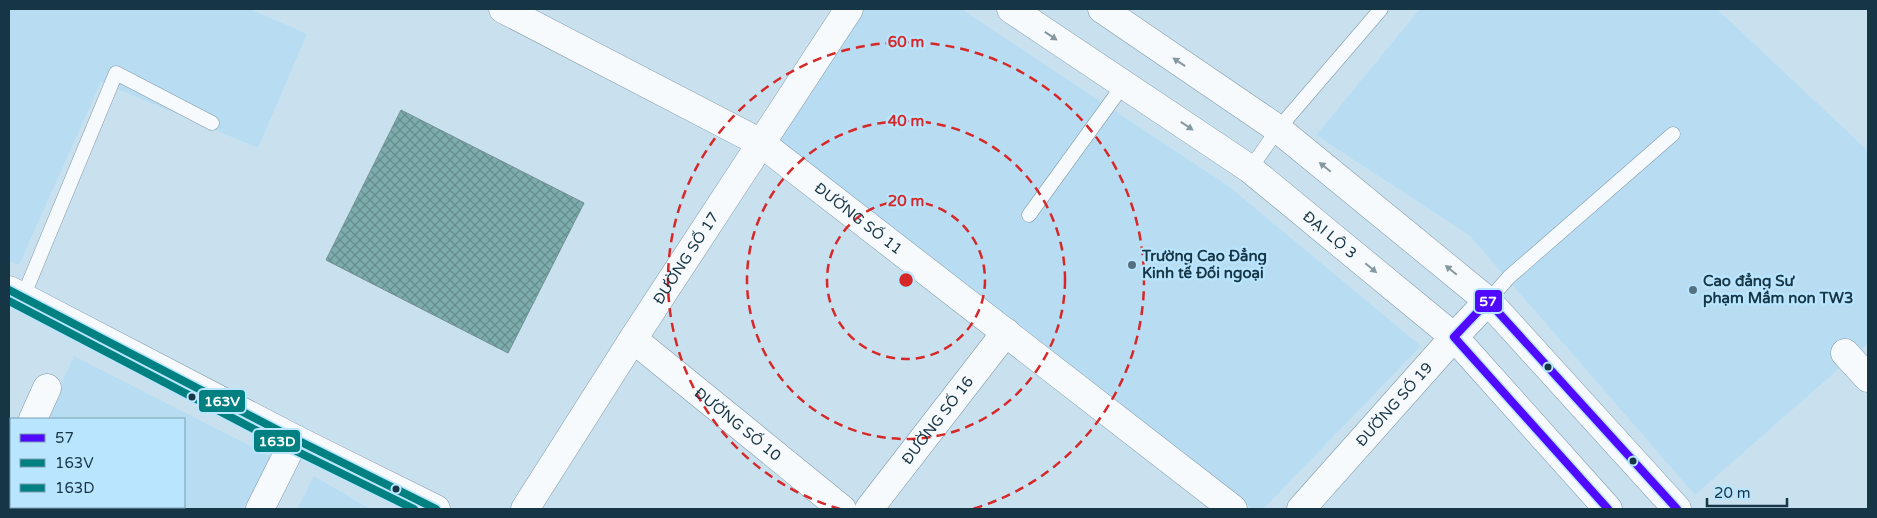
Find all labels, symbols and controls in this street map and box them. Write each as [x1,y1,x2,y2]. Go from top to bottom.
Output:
one-way arrow [1045,31,1058,41]
text: 60 m [888,33,924,51]
one-way arrow [1172,57,1186,66]
text: 40 m [888,112,924,130]
one-way arrow [1180,121,1193,131]
one-way arrow [1319,162,1332,173]
street label: ĐƯỜNG SỐ 11 [811,179,906,258]
text: 20 m [888,192,924,210]
street label: ĐẠI LỘ 3 [1299,207,1360,262]
street label: ĐƯỜNG SỐ 17 [649,209,723,308]
place label: Trường Cao Đẳng Kinh tế Đối ngoại [1141,247,1267,283]
marker: Trường Cao Đẳng Kinh tế Đối ngoại [1126,259,1138,271]
one-way arrow [1364,262,1377,273]
one-way arrow [1444,265,1457,276]
centre of rings [897,271,915,289]
place label: Cao đẳng Sư phạm Mầm non TW3 [1703,272,1853,308]
marker: Cao đẳng Sư phạm Mầm non TW3 [1687,284,1699,296]
line badge: 57 [1474,289,1503,313]
text: 57 [1479,293,1497,310]
street label: ĐƯỜNG SỐ 19 [1352,359,1436,450]
unlabelled marker [1543,362,1553,372]
street label: ĐƯỜNG SỐ 16 [898,373,977,468]
street label: ĐƯỜNG SỐ 10 [691,384,785,465]
line badge: 163V [198,389,246,413]
unlabelled marker [187,392,197,402]
text: 163V [204,393,240,410]
legend [10,418,185,508]
text: 57 [55,429,74,447]
line badge: 163D [253,429,301,453]
text: 163D [259,433,296,450]
text: 163V [55,454,94,472]
unlabelled marker [1628,456,1638,466]
scale bar [1707,476,1787,508]
text: 163D [55,479,95,497]
unlabelled marker [391,484,401,494]
text: 20 m [1714,484,1751,502]

